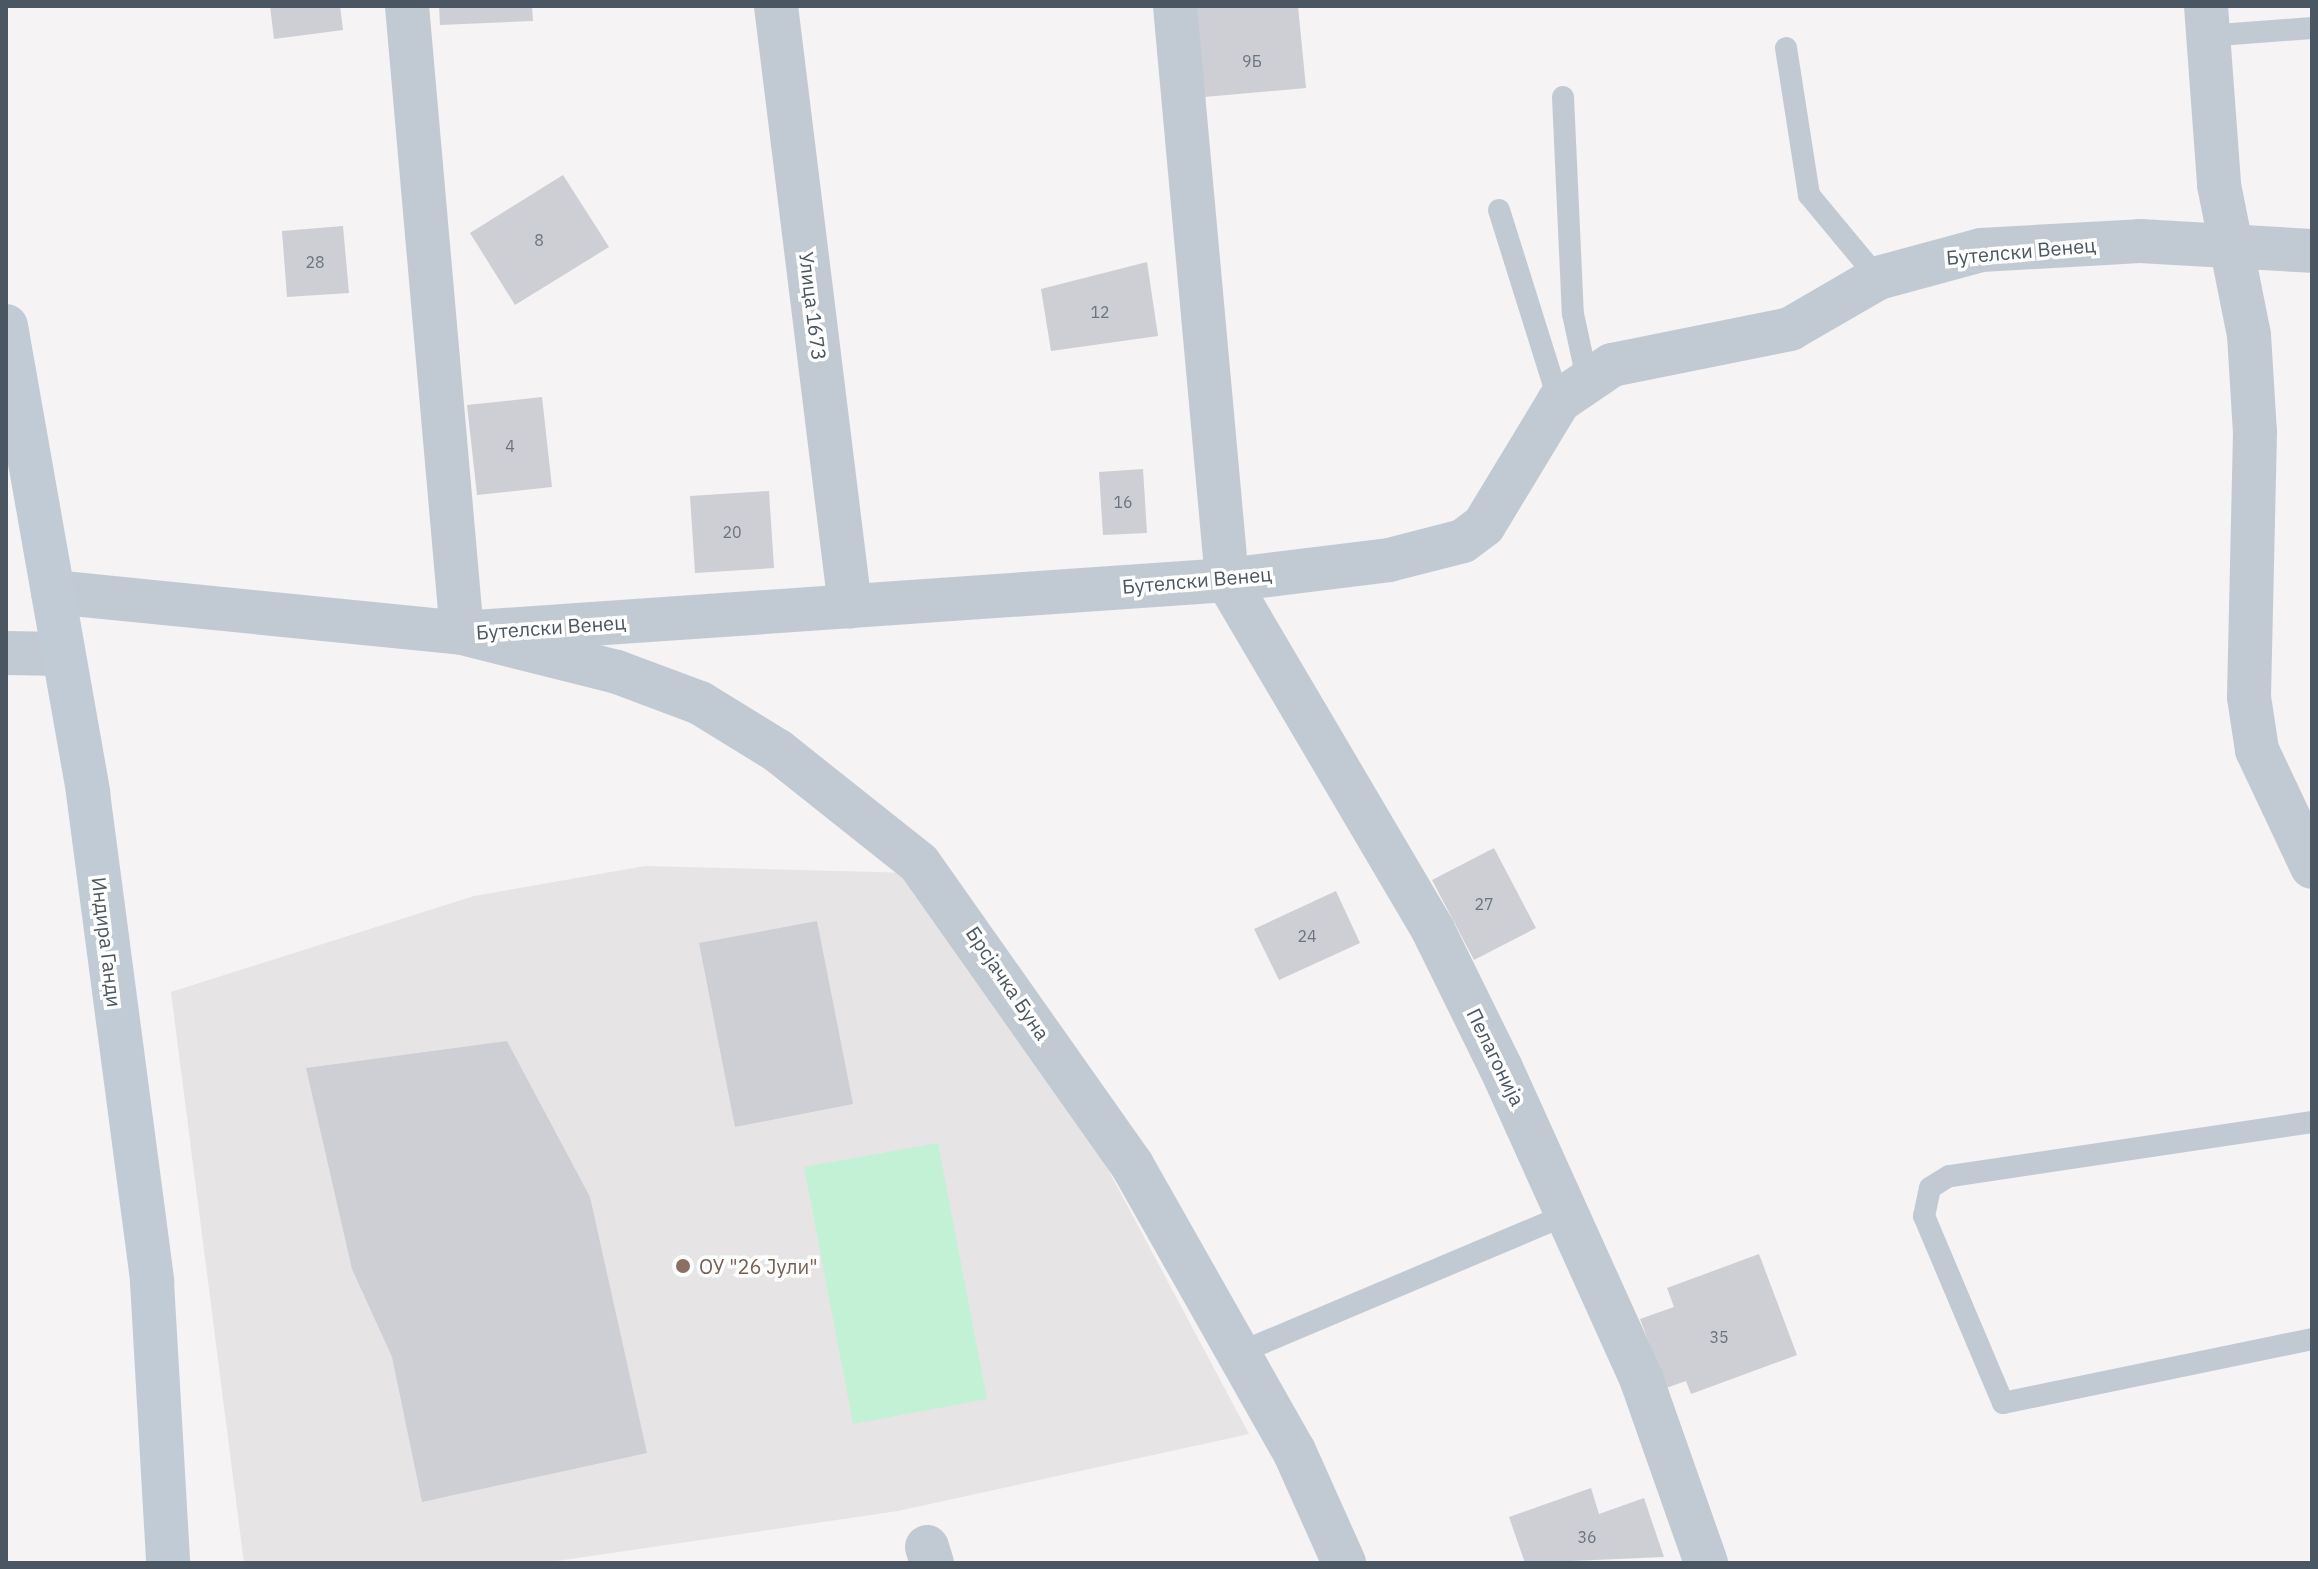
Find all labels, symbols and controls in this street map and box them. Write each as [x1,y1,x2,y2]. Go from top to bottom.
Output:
house number: 9Б [1242,51,1262,71]
house number: 8 [534,230,544,250]
street label: Бутелски Венец [1945,232,2097,270]
street label: Улица 1673 [794,250,832,362]
house number: 28 [305,252,325,272]
house number: 12 [1090,302,1110,322]
house number: 4 [505,436,515,456]
house number: 16 [1113,492,1133,512]
house number: 20 [722,522,742,542]
street label: Бутелски Венец [1121,561,1273,599]
street label: Бутелски Венец [475,610,627,644]
street label: Индира Ганди [87,876,127,1008]
house number: 27 [1474,894,1494,914]
street label: Брсјачка Буна [961,922,1055,1044]
house number: 24 [1297,926,1317,946]
street label: Пелагонија [1462,1004,1530,1110]
place label: ОУ "26 Јули" [699,1254,818,1278]
marker: ОУ "26 Јули" [674,1257,692,1275]
house number: 35 [1709,1327,1729,1347]
house number: 36 [1577,1527,1597,1547]

